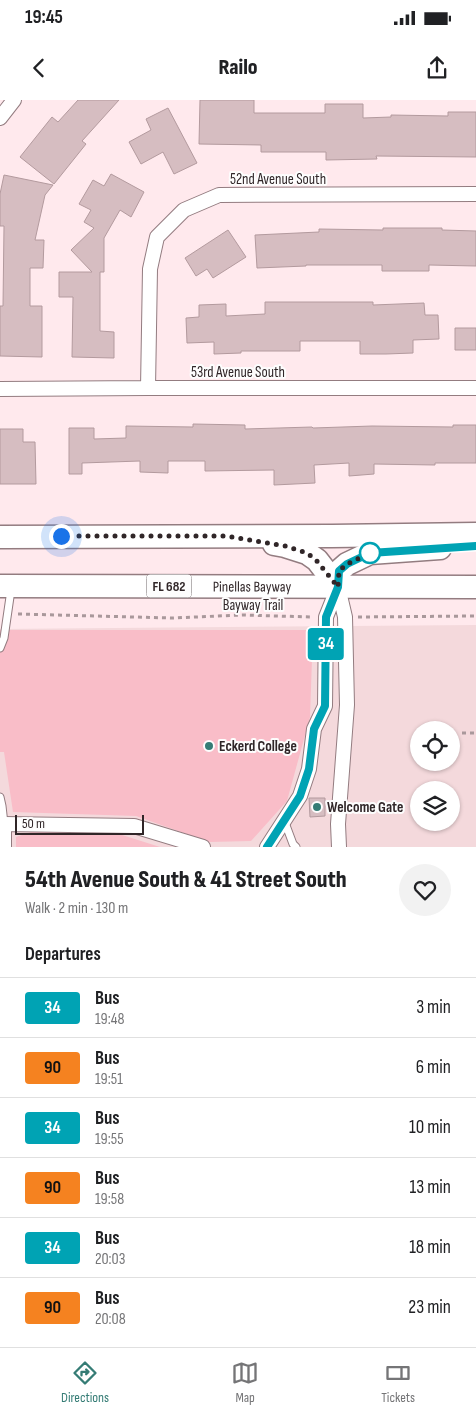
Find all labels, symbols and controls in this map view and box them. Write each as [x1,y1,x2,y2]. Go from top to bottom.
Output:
text: 19:45 [25,6,63,29]
icon: back [25,54,53,82]
text: Railo [218,54,258,81]
icon: share [423,54,451,82]
street label: 52nd Avenue South [230,170,326,189]
street label: 53rd Avenue South [191,363,285,382]
your location [49,524,74,549]
unlabelled marker [359,542,381,564]
road number: FL 682 [146,574,192,598]
street label: Pinellas Bayway [213,577,292,597]
street label: Bayway Trail [223,596,283,615]
line badge: 34 [304,628,348,660]
text: 34 [318,633,334,654]
map controls [410,721,460,831]
button: locate [410,721,460,771]
place label: Eckerd College [219,737,297,756]
marker: Eckerd College [203,740,215,752]
button: layers [410,781,460,831]
place label: Welcome Gate [327,798,403,817]
marker: Welcome Gate [311,801,323,813]
scale bar [15,812,144,835]
text: 50 m [22,815,45,832]
button: heart [399,864,451,916]
text: 54th Avenue South & 41 Street South [25,865,347,894]
text: Walk · 2 min · 130 m [25,899,128,918]
text: Departures [25,943,101,966]
text: Bus [95,987,120,1010]
text: 3 min [416,996,451,1019]
text: 34 [44,997,61,1018]
text: 19:48 [95,1010,124,1029]
text: Bus [95,1047,120,1070]
text: 6 min [416,1056,451,1079]
text: 90 [44,1057,61,1078]
text: 19:51 [95,1070,123,1089]
text: Bus [95,1107,120,1130]
text: 10 min [409,1116,451,1139]
text: 34 [44,1117,61,1138]
text: 19:55 [95,1130,124,1149]
text: Bus [95,1167,120,1190]
text: 13 min [410,1176,451,1199]
text: 90 [44,1177,61,1198]
text: 19:58 [95,1190,124,1209]
text: Bus [95,1227,120,1250]
text: 18 min [409,1236,451,1259]
text: 34 [44,1237,61,1258]
text: 20:03 [95,1250,125,1269]
text: Bus [95,1287,120,1310]
text: 23 min [408,1296,451,1319]
text: 90 [44,1297,61,1318]
text: 20:08 [95,1310,126,1329]
tab: Directions [61,1359,109,1406]
tab: Map [231,1359,259,1406]
tab: Tickets [381,1359,415,1406]

